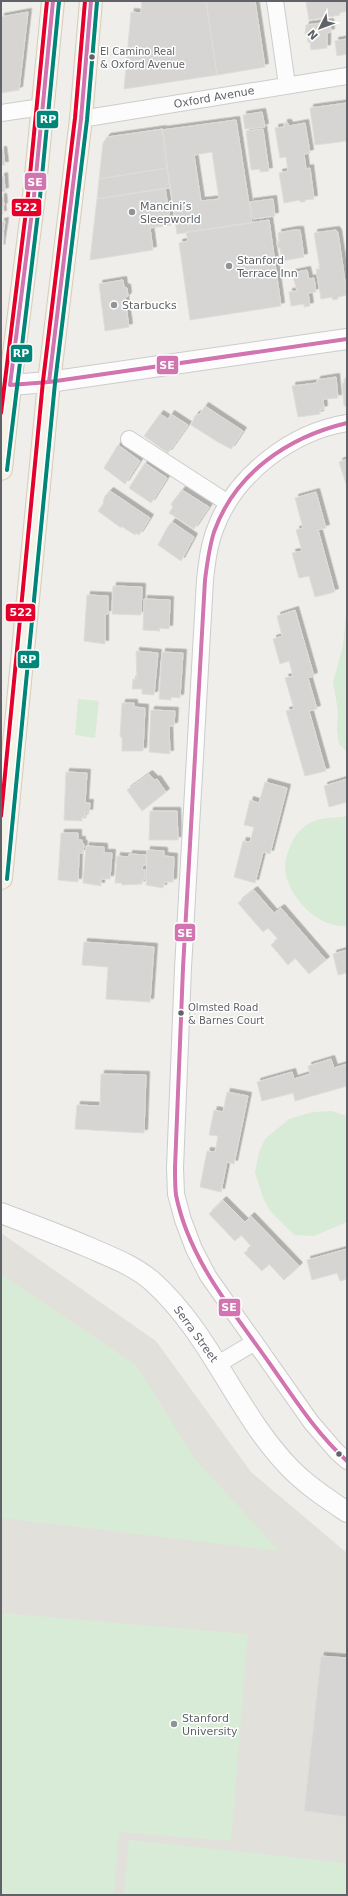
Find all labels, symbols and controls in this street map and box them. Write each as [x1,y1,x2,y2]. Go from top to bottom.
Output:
north arrow [300,8,340,48]
text: N [305,27,321,42]
place label: El Camino Real & Oxford Avenue [100,46,185,70]
marker: El Camino Real & Oxford Avenue [87,52,97,62]
street label: Oxford Avenue [173,84,256,111]
line badge: RP [36,110,59,129]
text: RP [40,113,56,126]
line badge: SE [24,172,47,191]
text: SE [27,176,43,189]
line badge: 522 [11,198,42,217]
place label: Mancini’s Sleepworld [140,200,201,226]
text: 522 [15,201,37,214]
marker: Mancini’s Sleepworld [127,207,137,217]
place label: Stanford Terrace Inn [236,254,298,280]
marker: Stanford Terrace Inn [224,261,234,271]
place label: Starbucks [122,299,177,312]
marker: Starbucks [109,300,119,310]
line badge: RP [10,344,33,363]
text: RP [13,347,29,360]
line badge: SE [156,355,179,375]
text: SE [159,359,175,372]
line badge: 522 [5,603,36,622]
text: 522 [10,606,32,619]
line badge: RP [17,650,40,669]
text: RP [20,653,36,666]
line badge: SE [174,923,196,942]
text: SE [177,927,193,940]
place label: Olmsted Road & Barnes Court [188,1002,264,1026]
marker: Olmsted Road & Barnes Court [176,1008,186,1018]
line badge: SE [218,1298,241,1317]
text: SE [221,1301,237,1314]
street label: Serra Street [171,1304,221,1365]
unlabelled marker [334,1449,344,1459]
place label: Stanford University [182,1712,238,1738]
marker: Stanford University [169,1719,179,1729]

